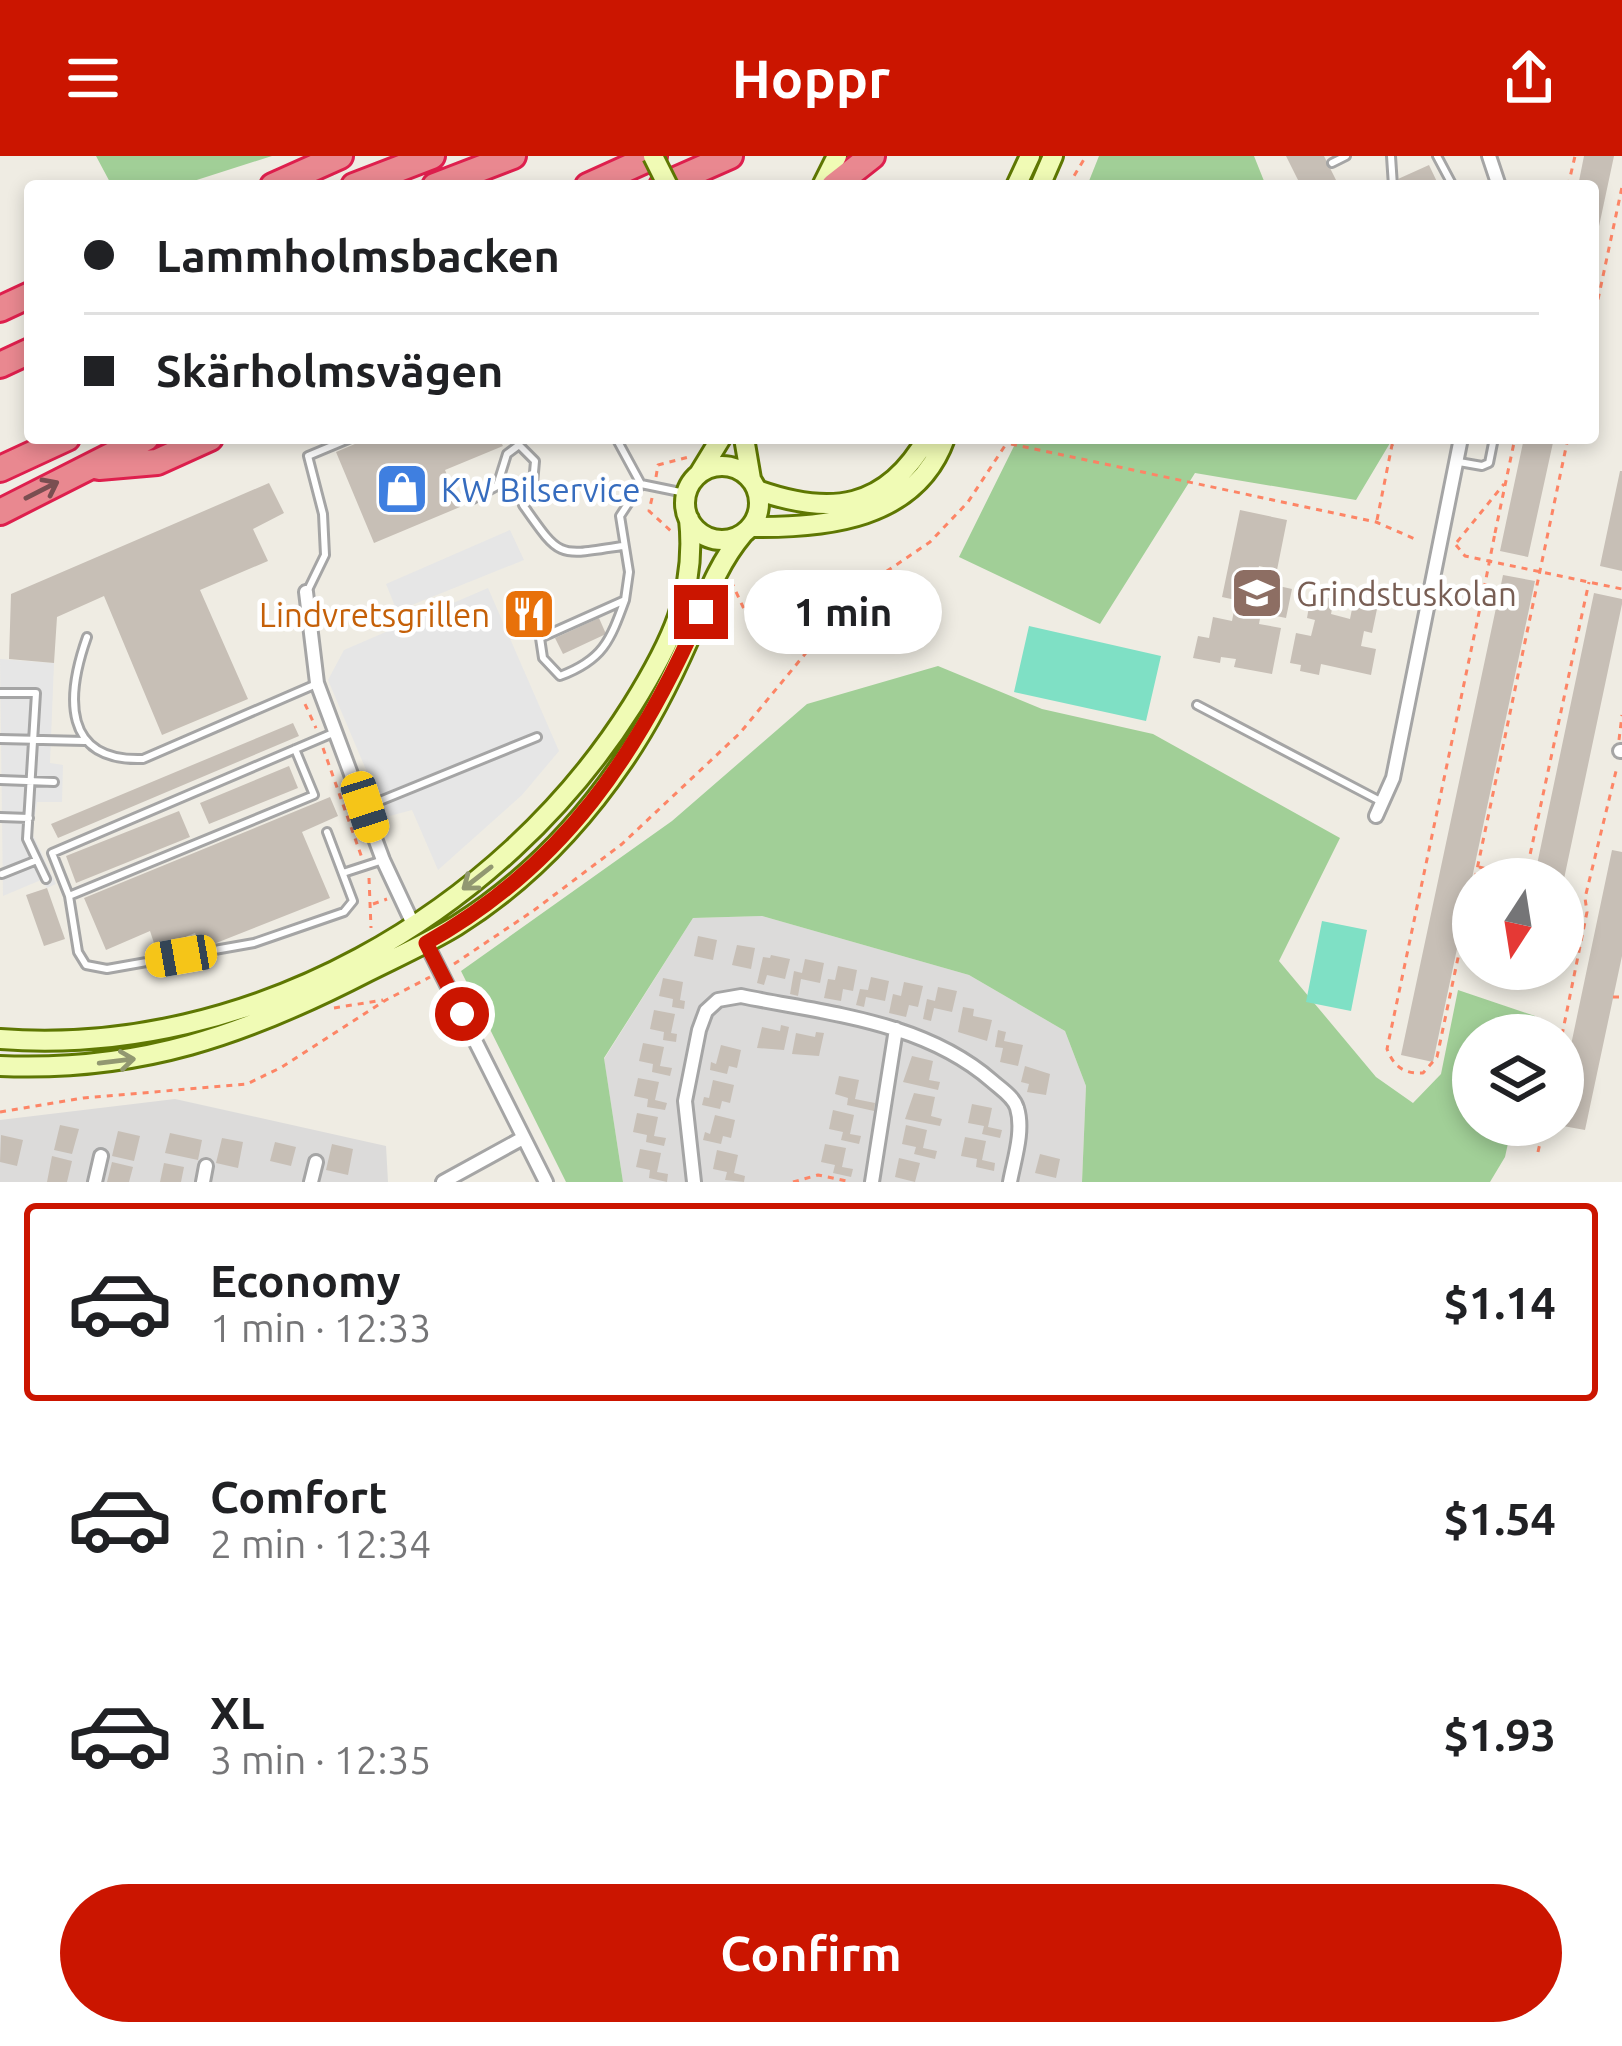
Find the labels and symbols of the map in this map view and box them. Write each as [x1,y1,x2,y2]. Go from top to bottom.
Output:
shop icon: KW Bilservice [374,461,430,517]
place label: KW Bilservice [441,471,640,508]
one-way arrow [24,478,59,501]
school or university icon: Grindstuskolan [1229,565,1285,621]
callout: 1 min [743,570,941,654]
place label: Grindstuskolan [1296,575,1517,612]
route end [674,585,728,639]
restaurant icon: Lindvretsgrillen [501,586,557,642]
place label: Lindvretsgrillen [259,596,490,633]
car [337,767,393,847]
north arrow [1452,858,1584,990]
one-way arrow [462,864,494,891]
car [142,932,220,980]
route start [435,987,489,1041]
one-way arrow [97,1049,136,1071]

